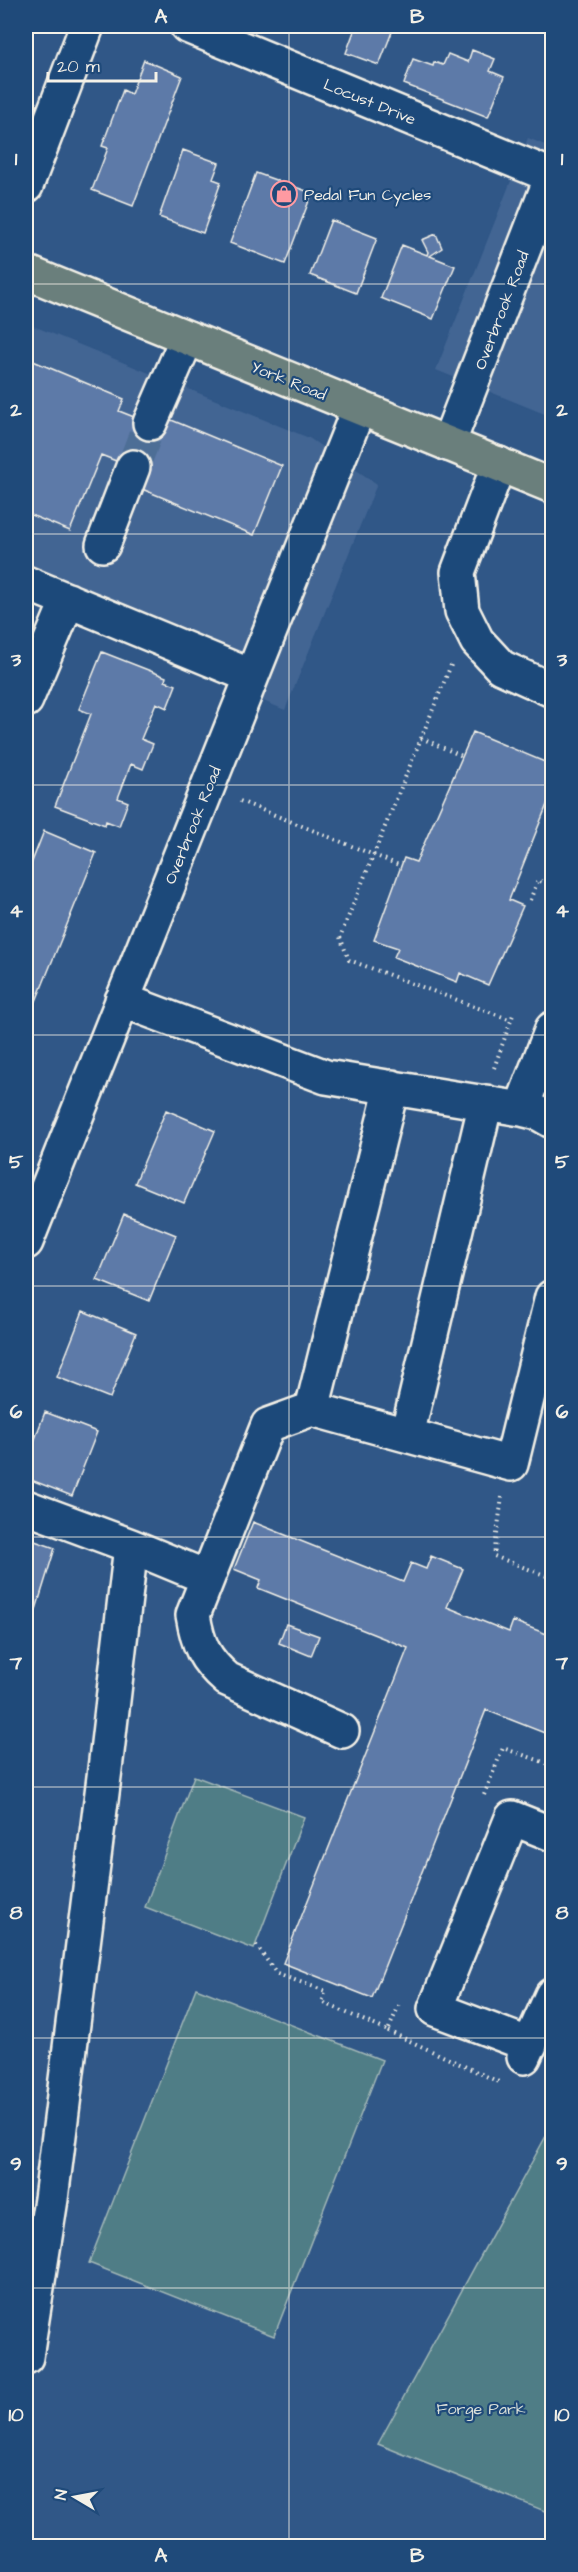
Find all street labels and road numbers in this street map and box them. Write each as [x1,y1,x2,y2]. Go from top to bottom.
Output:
street label: Locust Drive [320,73,419,131]
street label: Overbrook Road [469,248,535,373]
street label: York Road [248,356,330,406]
street label: Overbrook Road [159,763,227,888]

